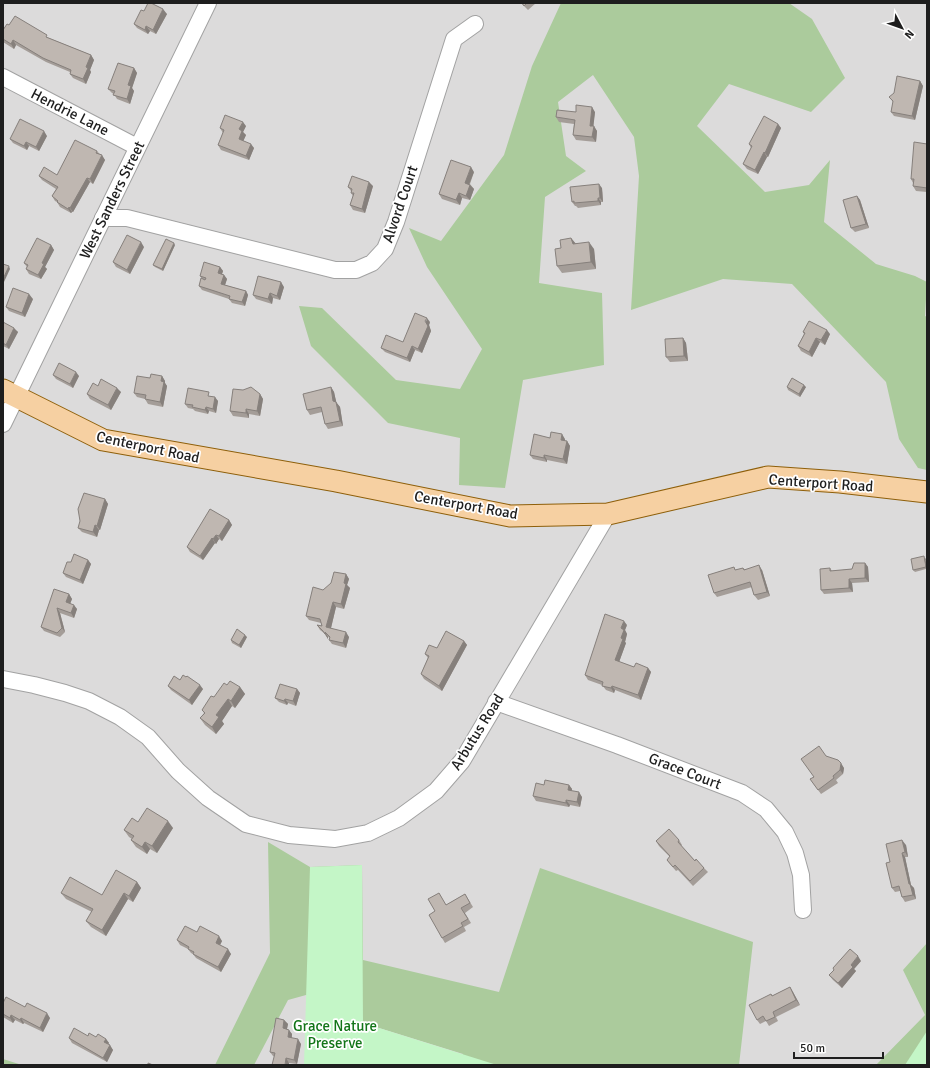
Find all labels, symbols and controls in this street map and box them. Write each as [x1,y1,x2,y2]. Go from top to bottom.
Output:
north arrow [882,8,922,48]
text: N [902,27,917,41]
street label: Hendrie Lane [28,85,112,139]
street label: West Sanders Street [76,138,148,262]
street label: Alvord Court [378,163,422,245]
street label: Centerport Road [95,427,201,467]
street label: Centerport Road [768,470,874,496]
street label: Centerport Road [413,487,519,523]
street label: Arbutus Road [447,691,508,773]
street label: Grace Court [646,749,724,793]
park label: Grace Nature Preserve [293,1017,377,1052]
scale bar [794,1034,883,1060]
text: 50 m [800,1041,825,1056]

